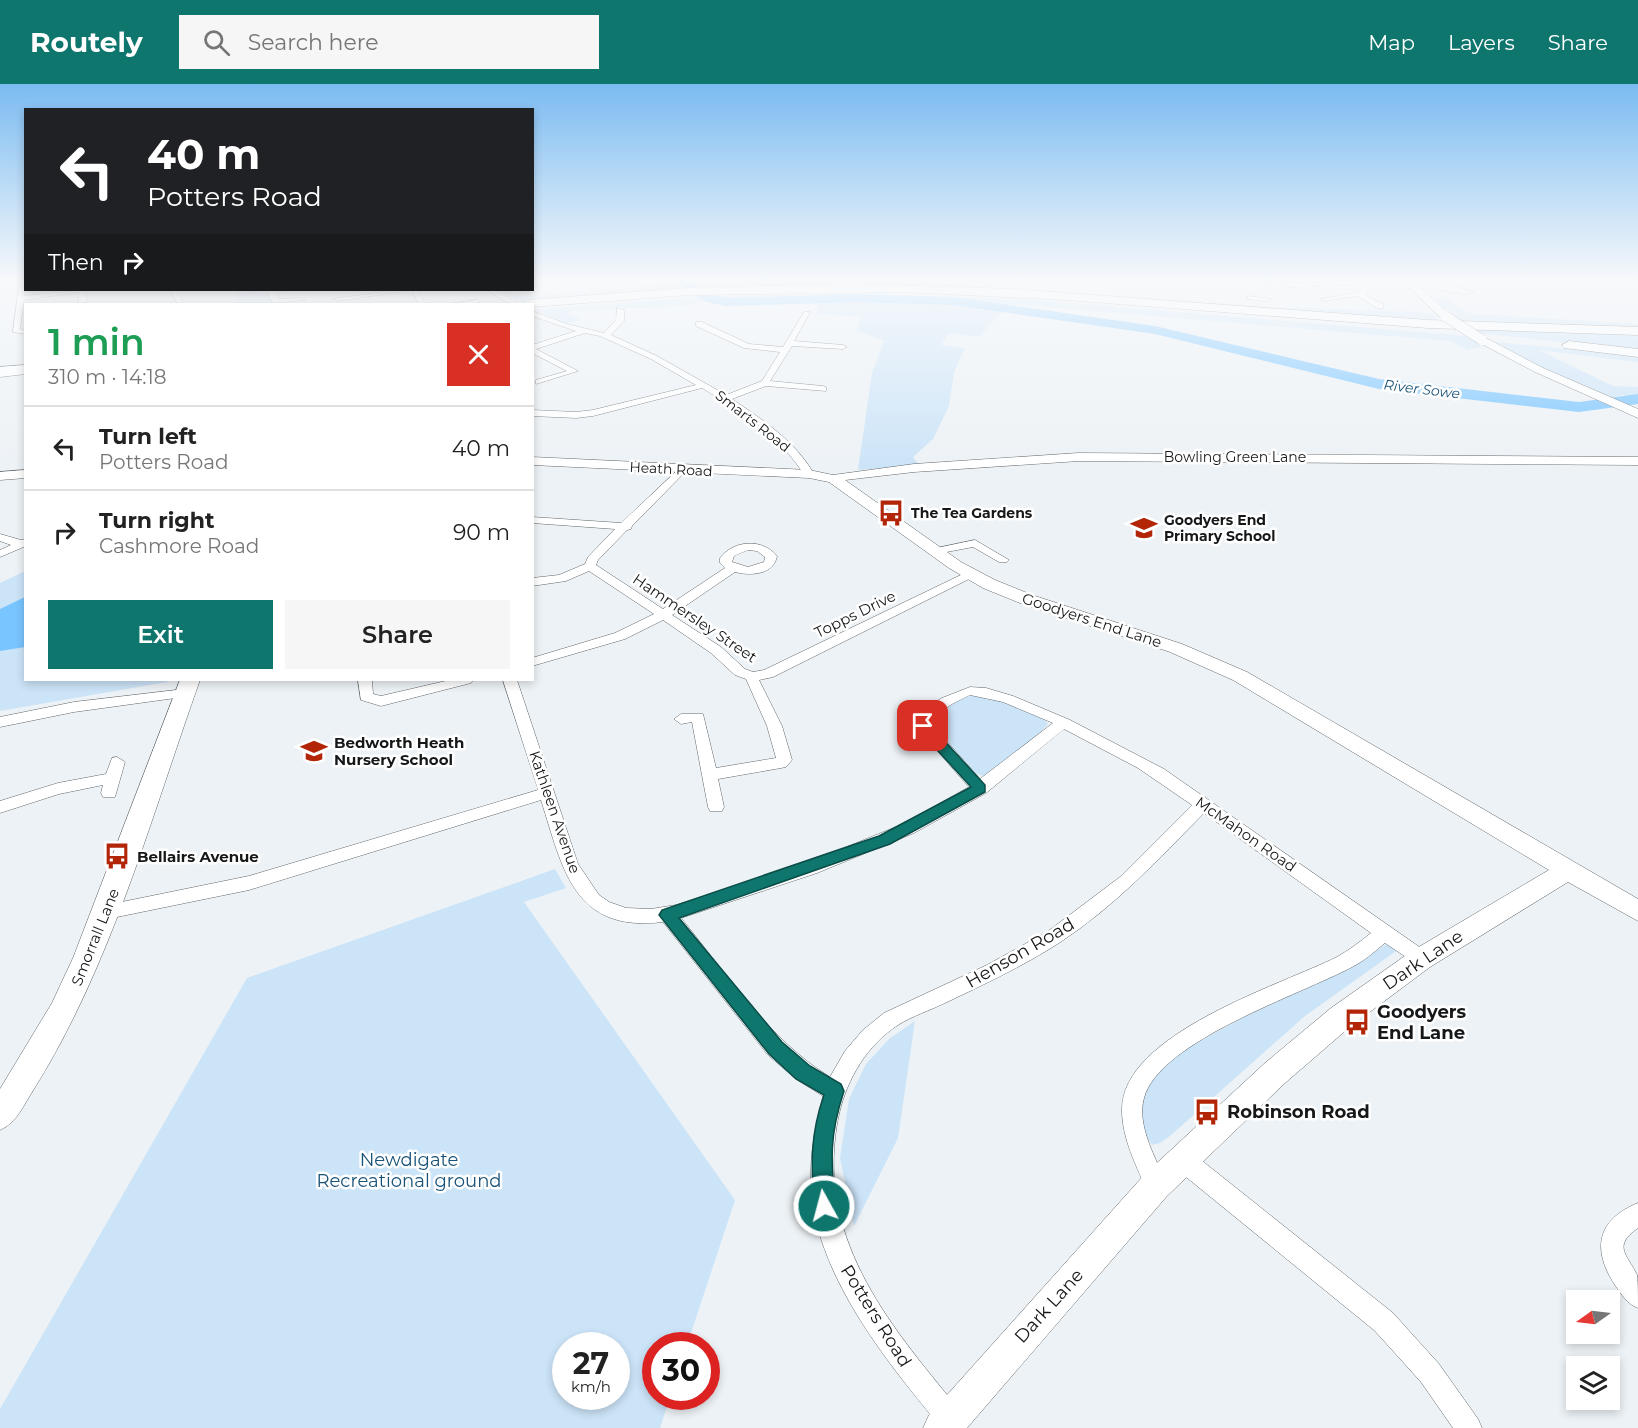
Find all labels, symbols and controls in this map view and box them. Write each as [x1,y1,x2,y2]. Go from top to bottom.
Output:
search box [179,15,599,69]
text: Routely [30,25,143,59]
icon: search [200,26,233,59]
text: Search here [248,29,379,56]
text: Map [1368,30,1415,55]
text: Layers [1448,30,1515,55]
text: Share [1548,30,1608,55]
text: 40 m [147,128,260,180]
icon: left [48,132,126,210]
text: Potters Road [147,180,322,213]
icon: right [116,246,149,279]
text: Then [48,249,104,276]
text: 1 min [48,320,145,364]
button: close [447,323,510,386]
text: 310 m · 14:18 [48,365,167,389]
water label: River Sowe [1383,375,1461,403]
street label: Smarts Road [712,386,794,456]
text: Turn left [99,423,197,450]
icon: left [48,432,81,465]
text: 40 m [452,435,510,462]
street label: Bowling Green Lane [1164,448,1306,466]
text: Potters Road [99,450,229,474]
street label: Heath Road [629,458,713,480]
bus stop icon: The Tea Gardens [876,498,906,528]
place label: The Tea Gardens [911,504,1033,522]
text: Turn right [99,507,214,534]
place label: Goodyers End Primary School [1164,511,1275,545]
school or university icon: Goodyers End Primary School [1129,513,1159,543]
icon: right [48,516,81,549]
text: 90 m [453,519,510,546]
text: Cashmore Road [99,534,259,558]
street label: Hammersley Street [629,569,761,667]
street label: Topps Drive [811,586,899,642]
street label: Goodyers End Lane [1020,588,1164,652]
button: Exit [48,600,273,669]
button: Share [285,600,510,669]
pin [897,700,948,751]
icon: arrive [906,709,939,742]
place label: Bedworth Heath Nursery School [334,733,464,769]
school or university icon: Bedworth Heath Nursery School [299,736,329,766]
street label: Kathleen Avenue [525,748,585,876]
street label: McMahon Road [1192,792,1300,876]
bus stop icon: Bellairs Avenue [102,841,132,871]
place label: Bellairs Avenue [137,847,259,866]
street label: Smorrall Lane [67,885,123,989]
street label: Henson Road [962,913,1078,993]
street label: Dark Lane [1379,925,1468,995]
place label: Goodyers End Lane [1377,1001,1467,1044]
bus stop icon: Goodyers End Lane [1342,1007,1372,1037]
bus stop icon: Robinson Road [1192,1097,1222,1127]
place label: Robinson Road [1227,1101,1370,1123]
park label: Newdigate Recreational ground [316,1149,502,1192]
position arrow [792,1174,856,1238]
street label: Potters Road [836,1261,916,1371]
street label: Dark Lane [1010,1264,1088,1348]
north arrow [1566,1290,1620,1344]
map controls [1566,1290,1620,1410]
speed limit sign: 30 [642,1332,720,1410]
text: 27 [573,1345,609,1382]
button: layers [1566,1356,1620,1410]
text: km/h [571,1377,611,1396]

